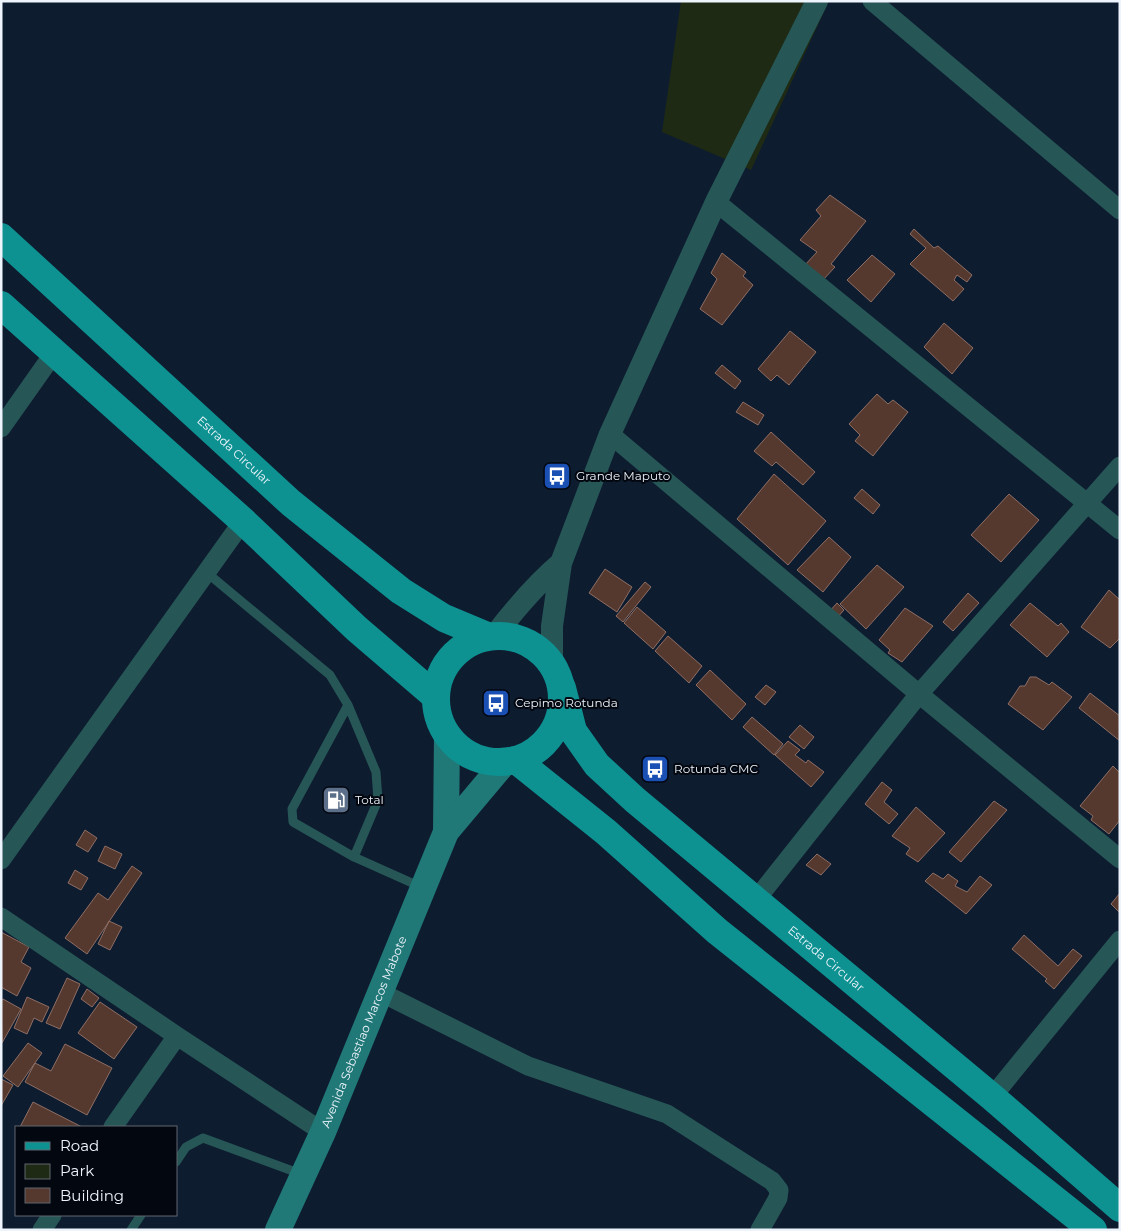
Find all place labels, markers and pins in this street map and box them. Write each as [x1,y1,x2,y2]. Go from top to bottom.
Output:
bus stop icon: Grande Maputo [542,461,572,491]
place label: Grande Maputo [576,468,670,483]
bus stop icon: Cepimo Rotunda [481,688,511,718]
place label: Cepimo Rotunda [515,695,618,710]
bus stop icon: Rotunda CMC [640,754,670,784]
place label: Rotunda CMC [674,761,759,776]
fuel station icon: Total [321,785,351,815]
place label: Total [355,792,384,807]

